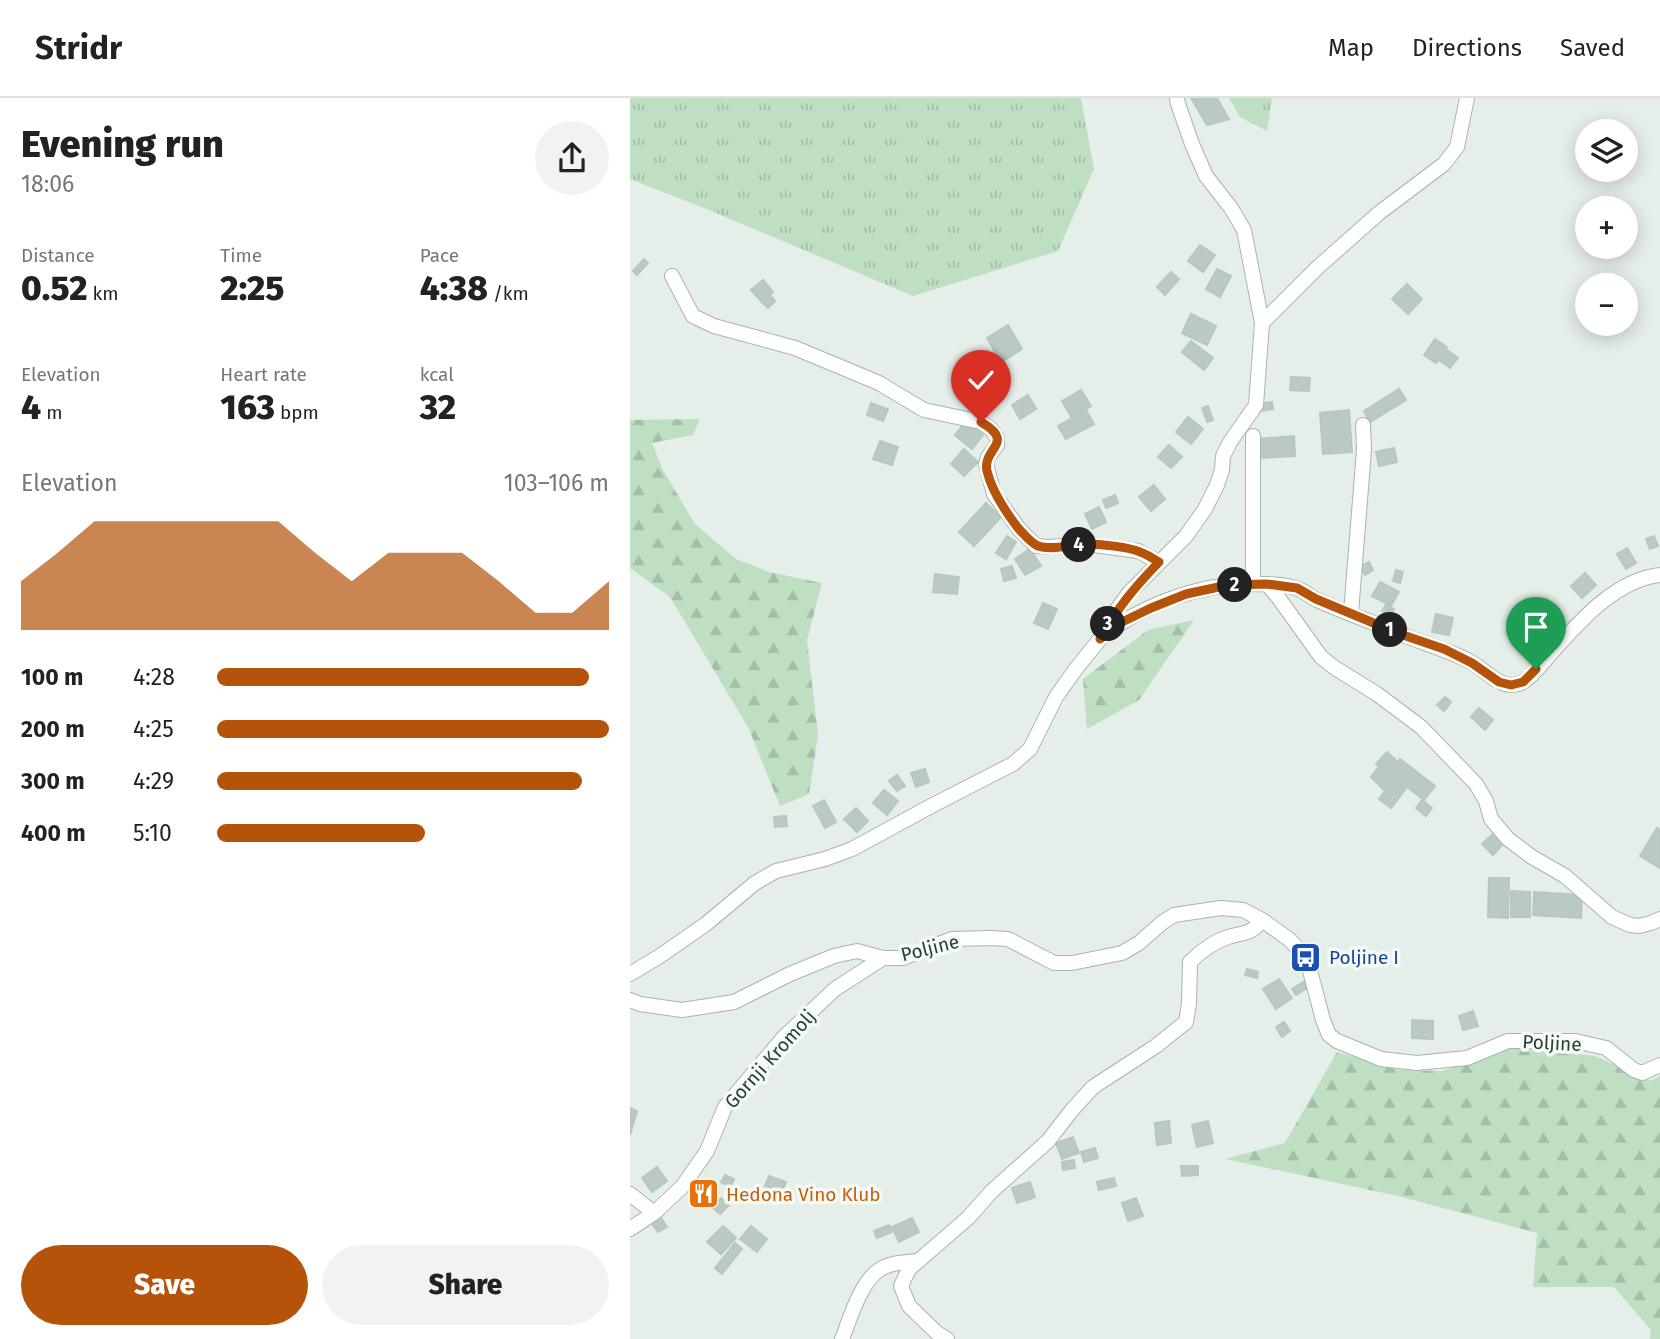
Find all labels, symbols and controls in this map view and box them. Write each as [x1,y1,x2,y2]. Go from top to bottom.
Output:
text: Stridr [35,28,122,68]
text: Map [1328,34,1374,62]
text: Directions [1412,34,1522,62]
text: Saved [1560,34,1625,62]
map controls [1575,119,1638,336]
button: layers [1575,119,1638,182]
text: Evening run [21,121,224,167]
button: share [535,121,609,195]
text: 18:06 [21,170,74,198]
button: + [1575,196,1638,259]
text: Distance [21,244,95,267]
text: Time [220,244,262,267]
text: Pace [420,244,459,267]
text: 0.52 [21,267,87,309]
text: 2:25 [220,267,284,309]
text: 4:38 [420,267,488,309]
button: − [1575,273,1638,336]
text: km [87,282,119,305]
text: /km [488,282,529,305]
pin [951,350,1011,422]
icon: check [962,361,1000,399]
text: Elevation [21,363,101,386]
text: Heart rate [220,363,307,386]
text: kcal [420,363,454,386]
text: 4 [21,386,41,428]
text: 163 [220,386,275,428]
text: 32 [420,386,456,428]
text: m [41,401,62,424]
text: bpm [275,401,319,424]
text: Elevation [21,469,117,497]
text: 103–106 m [504,469,609,497]
pin: 4 [1062,528,1096,562]
text: 4 [1073,533,1084,556]
pin: 2 [1218,568,1252,602]
text: 2 [1230,573,1239,596]
pin [1506,597,1566,669]
pin: 3 [1091,606,1126,642]
icon: arrive [1517,608,1555,646]
text: 3 [1103,612,1112,635]
pin: 1 [1372,612,1408,648]
text: 1 [1385,618,1394,641]
text: 100 m [21,663,83,691]
text: 4:28 [133,663,175,691]
text: 200 m [21,715,85,743]
text: 4:25 [133,715,174,743]
text: 300 m [21,767,85,795]
text: 4:29 [133,767,174,795]
text: 400 m [21,819,86,847]
text: 5:10 [133,819,172,847]
street label: Poljine [898,930,962,966]
bus stop icon: Poljine I [1289,940,1323,974]
place label: Poljine I [1329,946,1399,969]
street label: Gornji Kromolj [720,1005,820,1113]
street label: Poljine [1522,1030,1582,1056]
restaurant icon: Hedona Vino Klub [686,1177,720,1211]
place label: Hedona Vino Klub [726,1183,881,1206]
button: Save [21,1245,308,1325]
button: Share [322,1245,609,1325]

